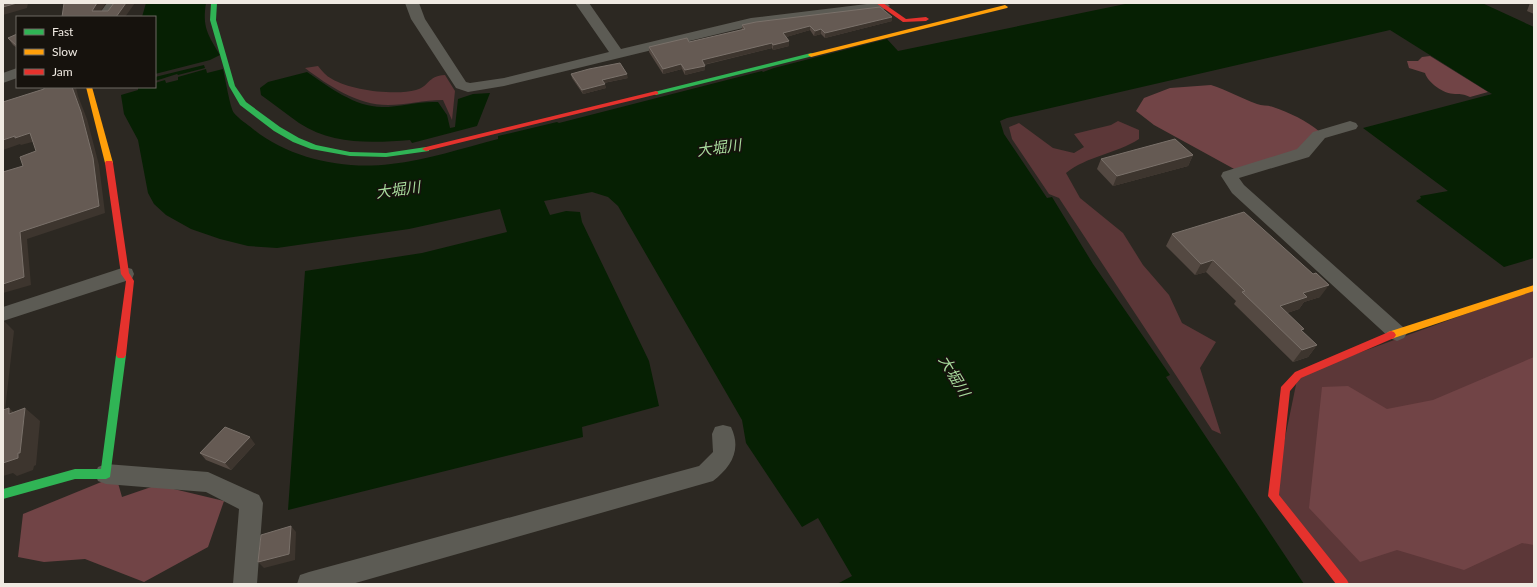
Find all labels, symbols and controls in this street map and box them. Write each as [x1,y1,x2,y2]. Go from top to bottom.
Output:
legend [16,16,156,88]
text: Fast [52,24,74,39]
text: Slow [52,44,78,59]
text: Jam [52,64,73,79]
water label: 大堀川 [695,135,744,159]
water label: 大堀川 [374,177,423,201]
water label: 大堀川 [936,352,975,401]

